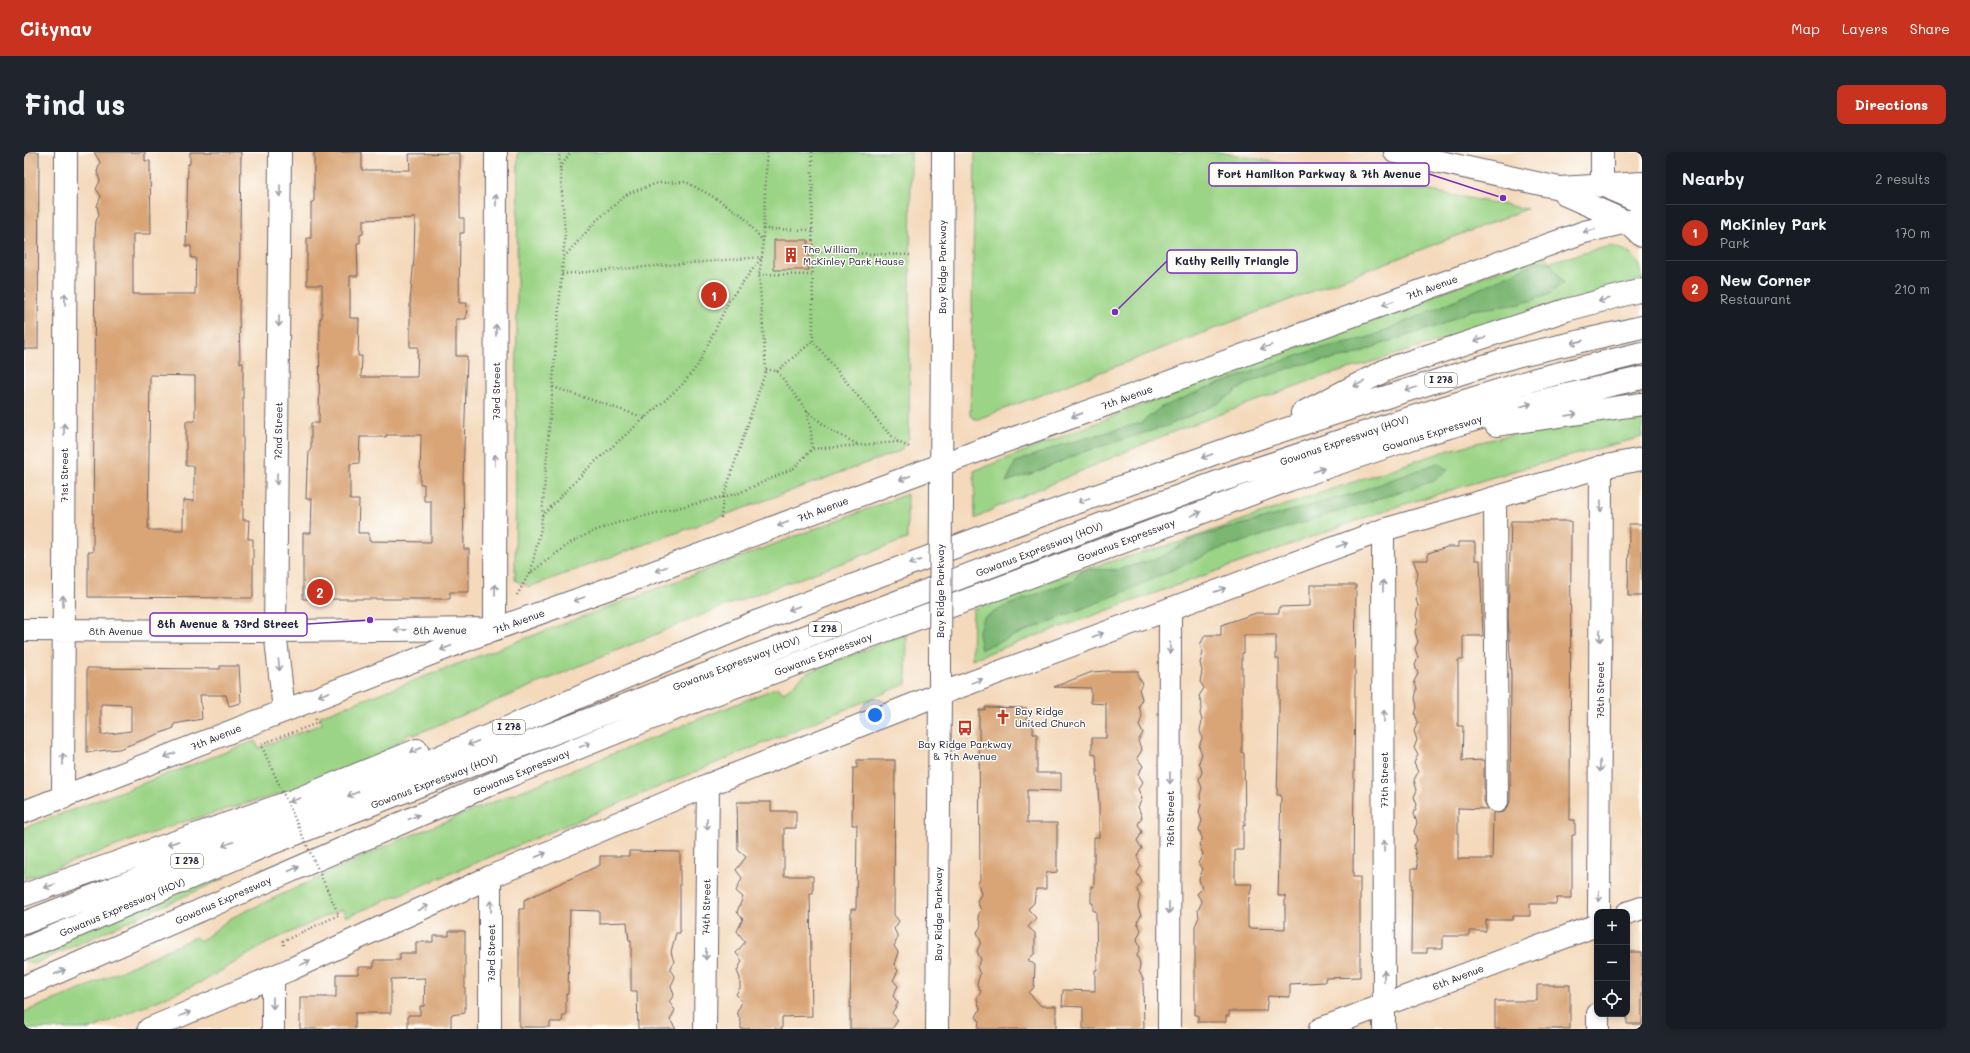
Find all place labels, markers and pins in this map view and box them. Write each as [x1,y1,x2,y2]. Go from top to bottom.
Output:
callout: Fort Hamilton Parkway & 7th Avenue [1209,163,1429,186]
place label: The William McKinley Park House [803,242,904,268]
building icon: The William McKinley Park House [782,246,800,264]
callout: Kathy Reilly Triangle [1167,250,1297,273]
pin: 1 [701,280,727,310]
pin: 2 [307,577,333,607]
callout: 8th Avenue & 73rd Street [150,613,307,636]
place label: Bay Ridge United Church [1015,704,1086,730]
church icon: Bay Ridge United Church [994,708,1012,726]
bus stop icon: Bay Ridge Parkway & 7th Avenue [956,719,974,737]
place label: Bay Ridge Parkway & 7th Avenue [918,737,1012,763]

